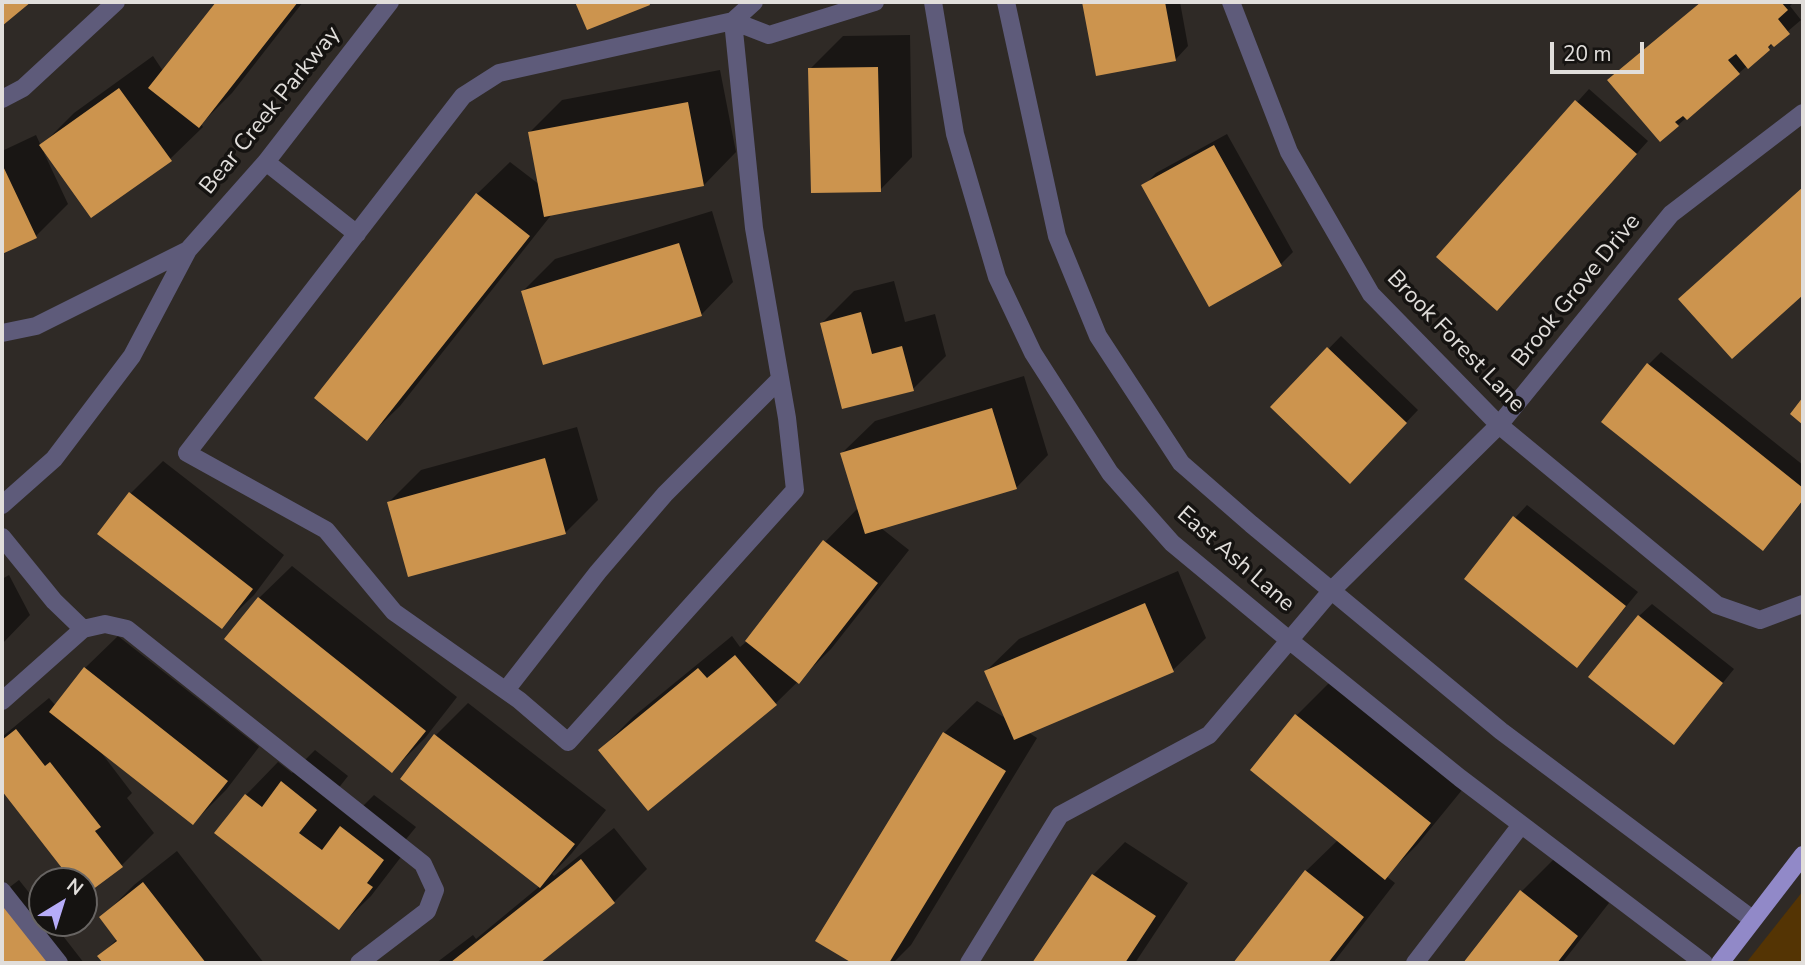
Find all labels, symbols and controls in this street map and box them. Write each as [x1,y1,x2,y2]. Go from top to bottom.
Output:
street label: Bear Creek Parkway [195,21,347,201]
scale bar [1553,28,1647,72]
text: 20 m [1563,40,1612,68]
street label: Brook Grove Drive [1507,209,1647,373]
street label: Brook Forest Lane [1380,265,1530,419]
street label: East Ash Lane [1170,501,1300,619]
north arrow [28,867,98,937]
text: N [61,872,88,902]

